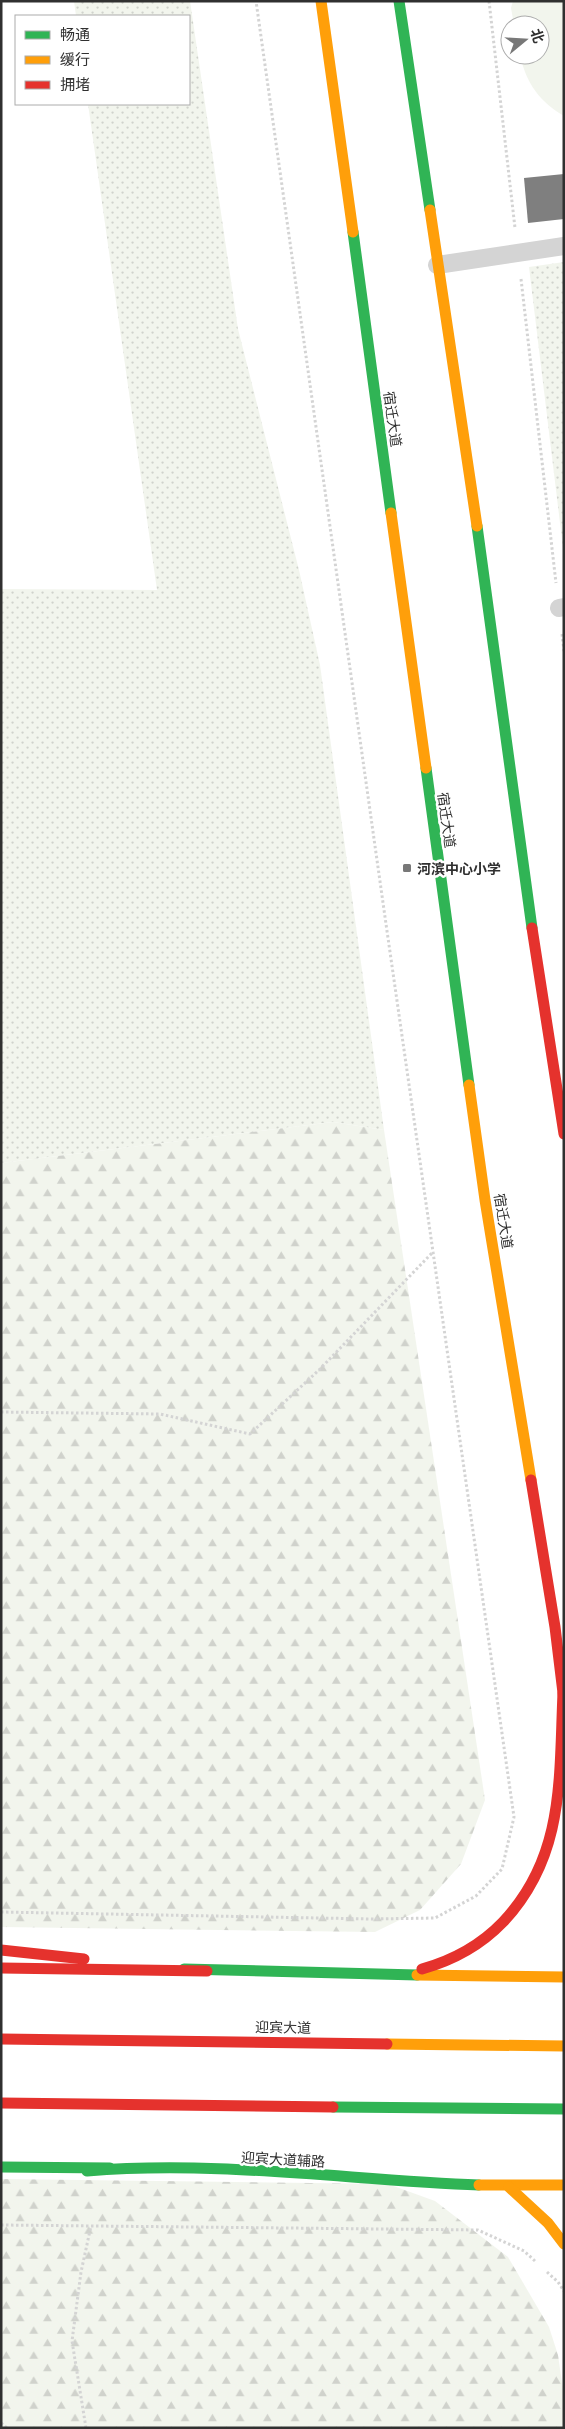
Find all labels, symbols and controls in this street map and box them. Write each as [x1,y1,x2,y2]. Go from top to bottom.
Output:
legend [15,15,190,105]
north arrow [500,15,550,65]
text: 畅通 [60,25,90,43]
text: 北 [528,27,548,45]
text: 缓行 [60,50,90,68]
text: 拥堵 [60,75,90,93]
street label: 宿迁大道 [381,390,405,448]
street label: 宿迁大道 [435,791,459,849]
place label: 河滨中心小学 [417,860,501,877]
marker: 河滨中心小学 [401,862,413,874]
street label: 宿迁大道 [491,1192,517,1250]
street label: 迎宾大道 [255,2018,311,2036]
street label: 迎宾大道辅路 [241,2148,325,2170]

